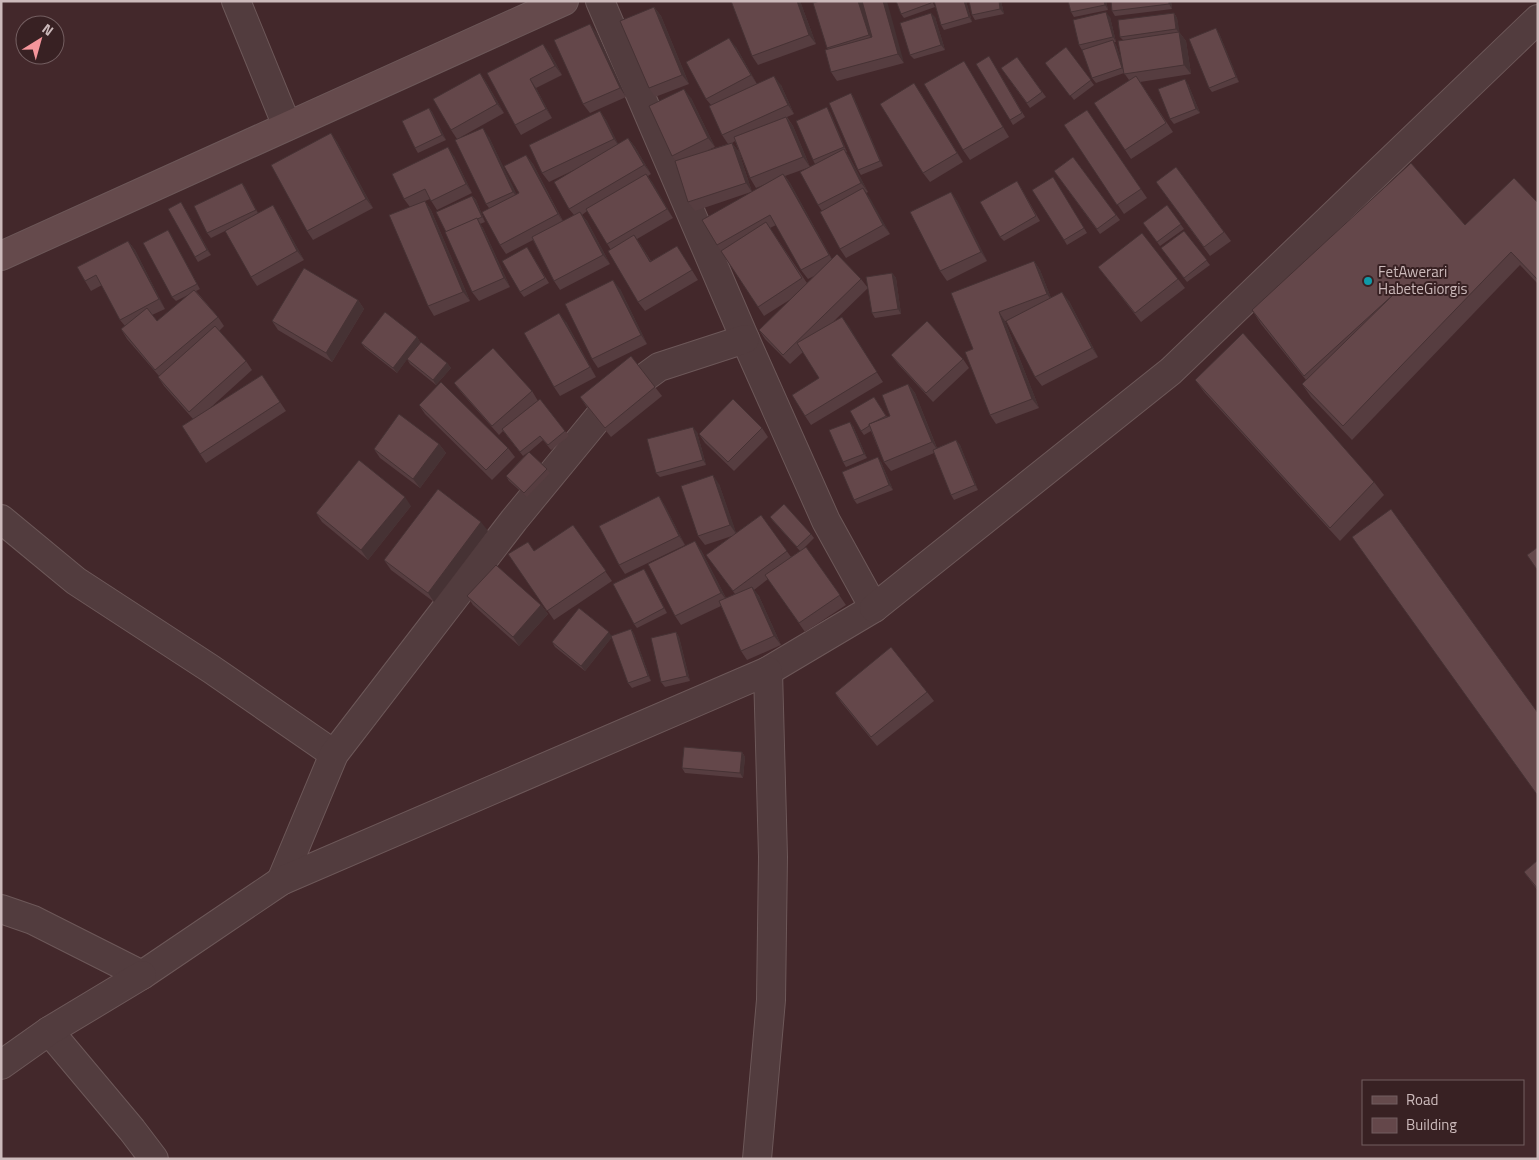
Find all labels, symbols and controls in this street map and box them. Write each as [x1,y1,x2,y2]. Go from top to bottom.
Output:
north arrow [15,15,65,65]
text: N [38,18,58,41]
place label: FetAwerari HabeteGiorgis [1378,260,1467,300]
marker: FetAwerari HabeteGiorgis [1362,275,1374,287]
legend [1362,1080,1524,1145]
text: Road [1406,1088,1438,1111]
text: Building [1406,1113,1457,1136]

